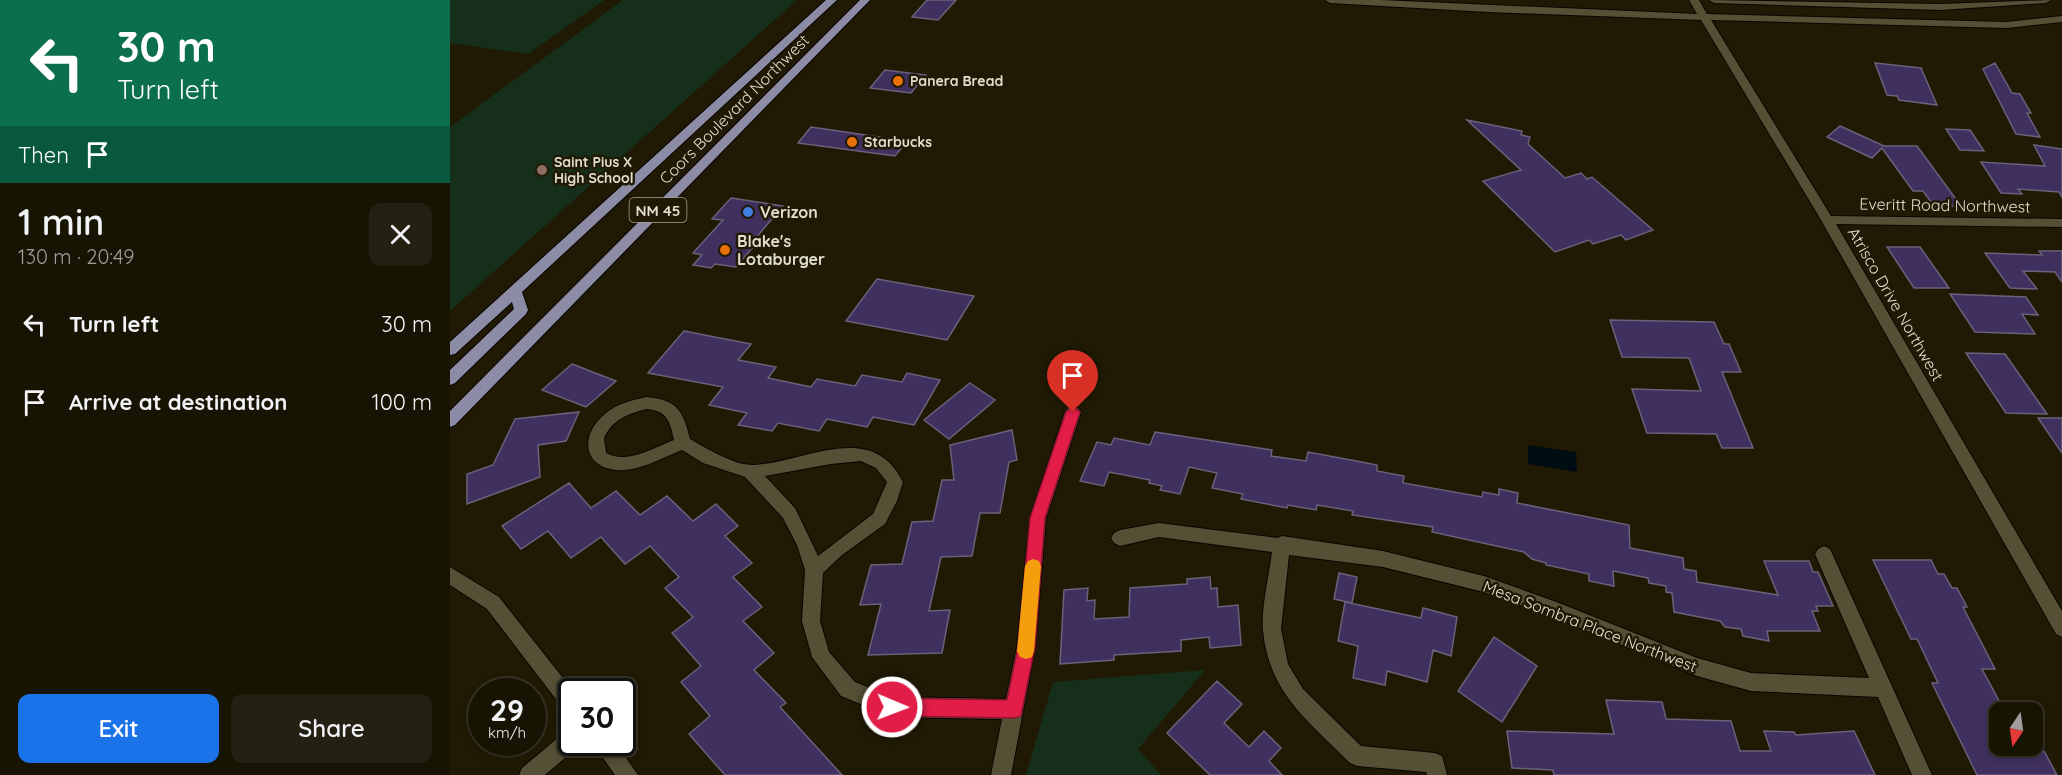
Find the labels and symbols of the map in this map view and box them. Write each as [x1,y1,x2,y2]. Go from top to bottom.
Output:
street label: Coors Boulevard Northwest [655,30,813,188]
place label: Panera Bread [910,72,1003,90]
marker: Panera Bread [891,74,905,88]
place label: Starbucks [864,133,932,151]
marker: Starbucks [845,135,859,149]
place label: Saint Pius X High School [554,153,634,187]
marker: Saint Pius X High School [535,163,549,177]
street label: Everitt Road Northwest [1859,194,2031,216]
road number: NM 45 [630,198,686,222]
place label: Verizon [760,202,818,222]
marker: Verizon [741,205,755,219]
street label: Atrisco Drive Northwest [1844,224,1948,384]
place label: Blake's Lotaburger [737,231,825,269]
marker: Blake's Lotaburger [718,243,732,257]
pin [1047,350,1098,412]
street label: Mesa Sombra Place Northwest [1480,576,1700,676]
position arrow [860,675,924,739]
speed limit sign: 30 [558,678,636,756]
north arrow [1989,702,2043,756]

